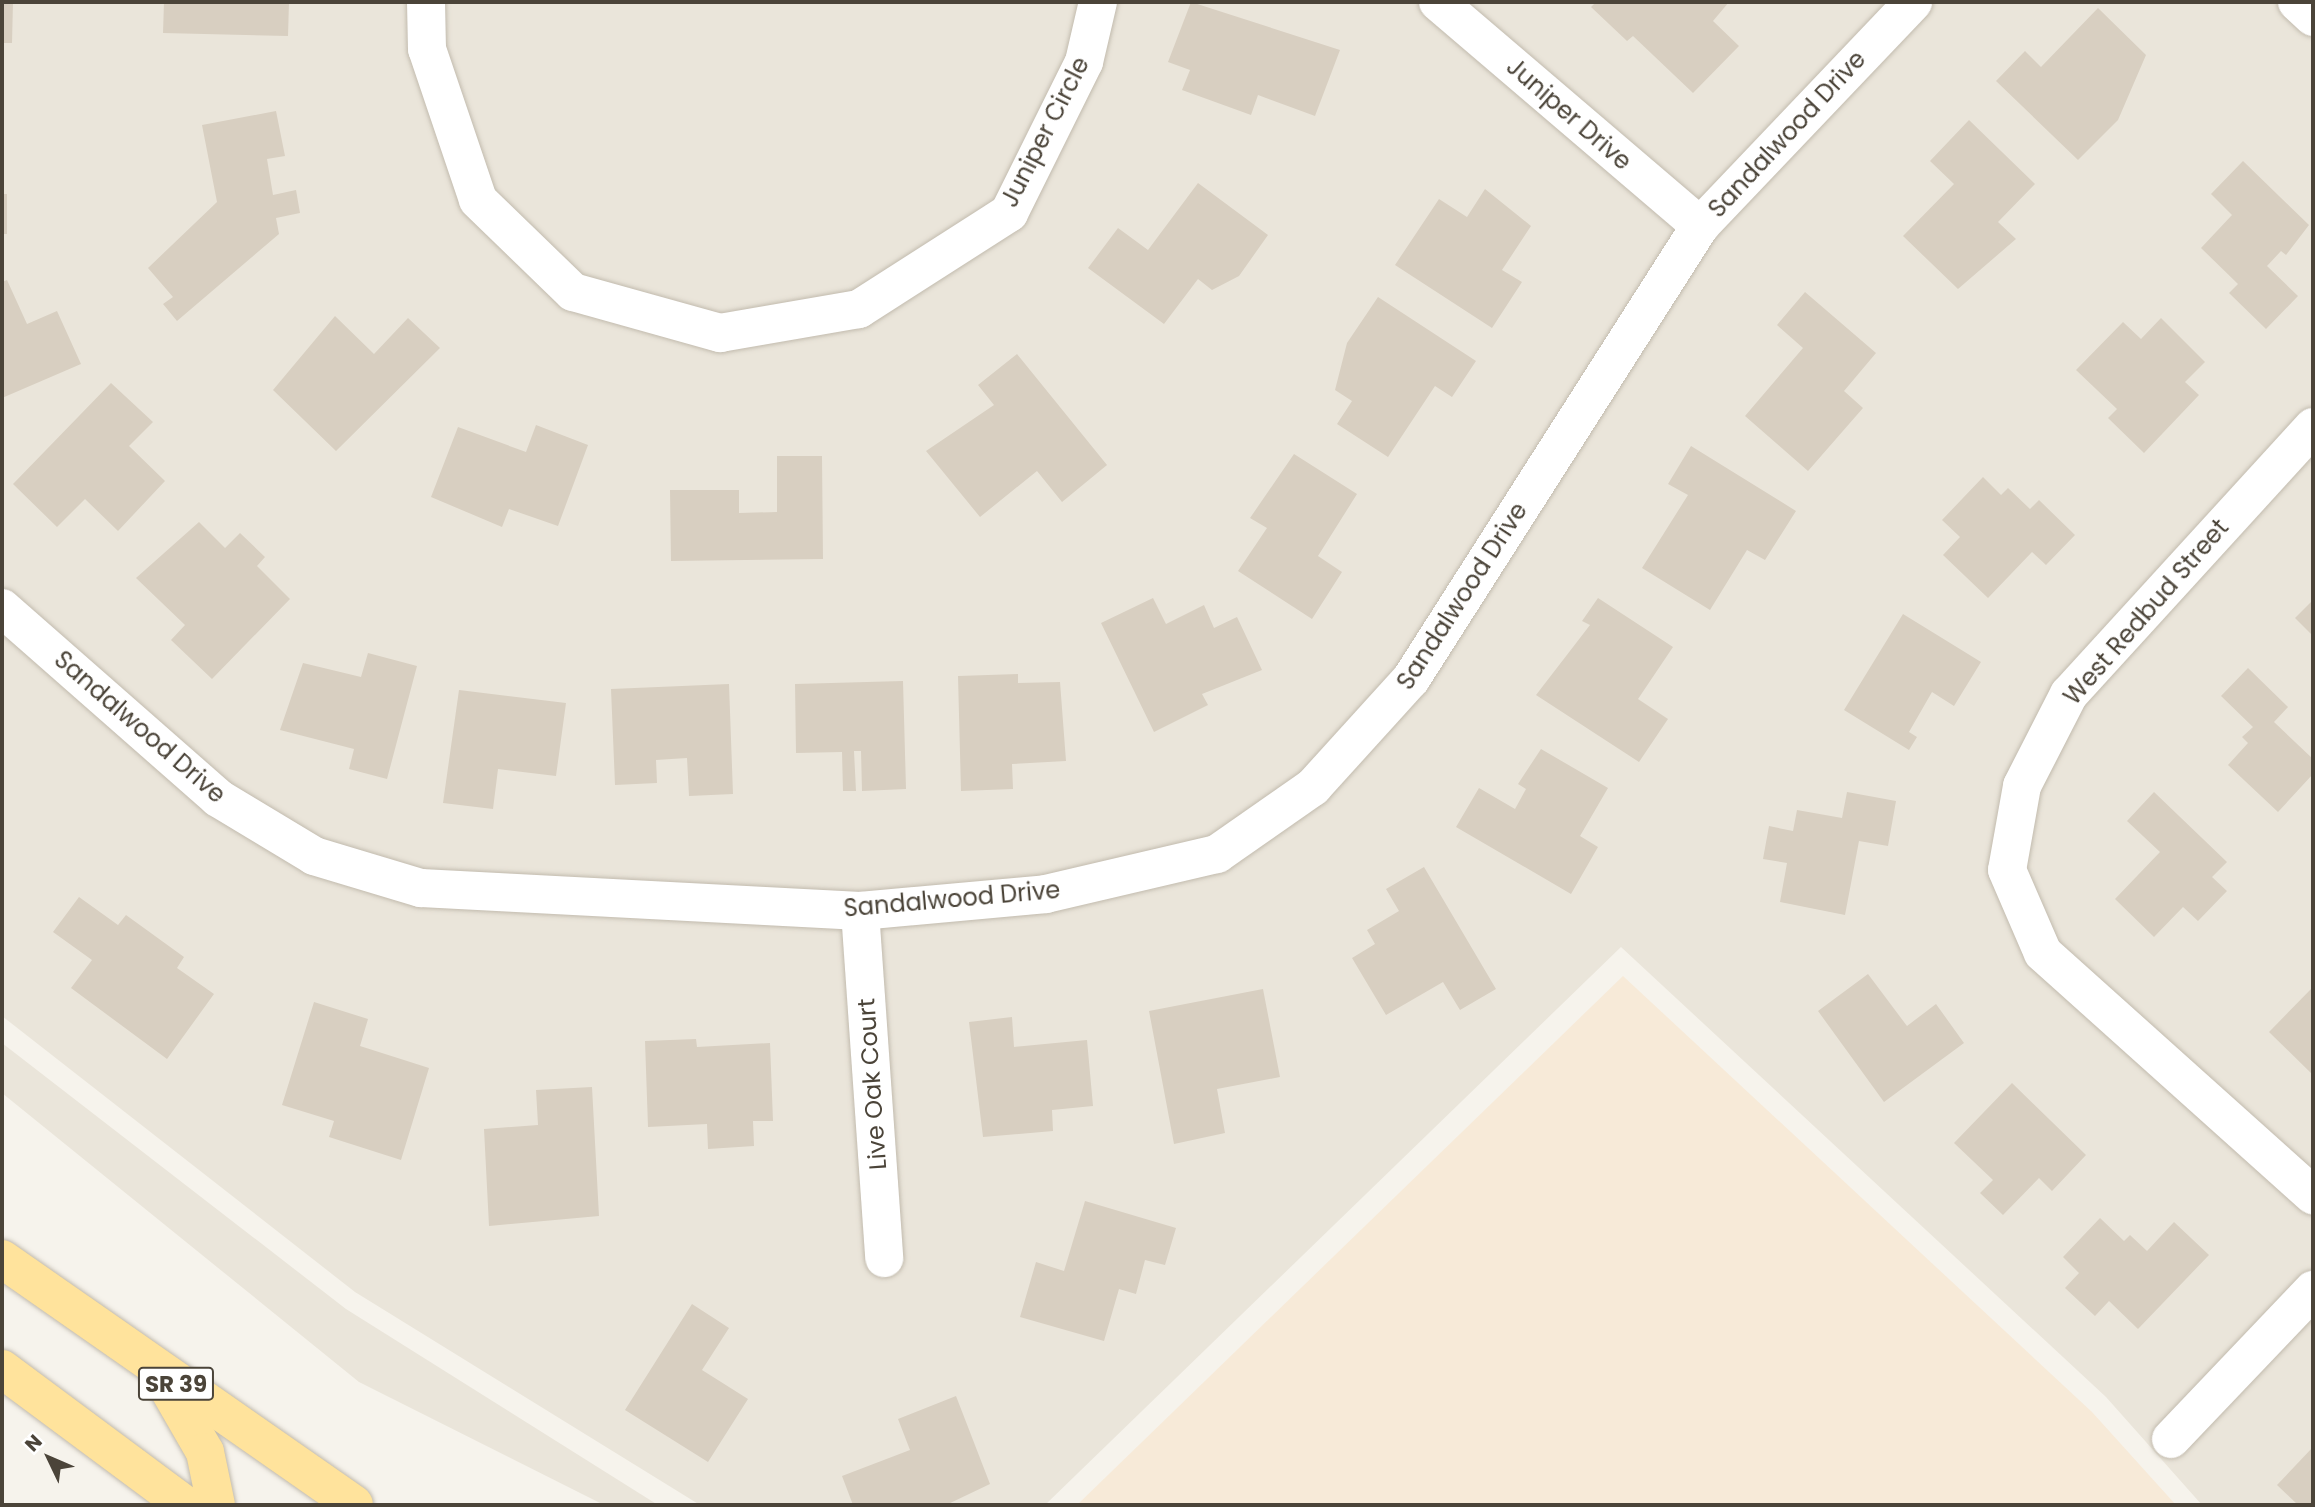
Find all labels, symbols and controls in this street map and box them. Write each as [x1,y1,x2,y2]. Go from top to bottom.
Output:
street label: Sandalwood Drive [1702,45,1872,223]
street label: Juniper Circle [995,52,1095,212]
street label: Juniper Drive [1501,52,1637,176]
street label: Sandalwood Drive [1391,497,1533,695]
street label: West Redbud Street [2058,513,2234,711]
street label: Sandalwood Drive [49,645,231,809]
street label: Sandalwood Drive [843,875,1061,923]
street label: Live Oak Court [852,997,892,1171]
road number: SR 39 [138,1364,214,1404]
north arrow [14,1423,84,1493]
text: N [19,1429,48,1458]

